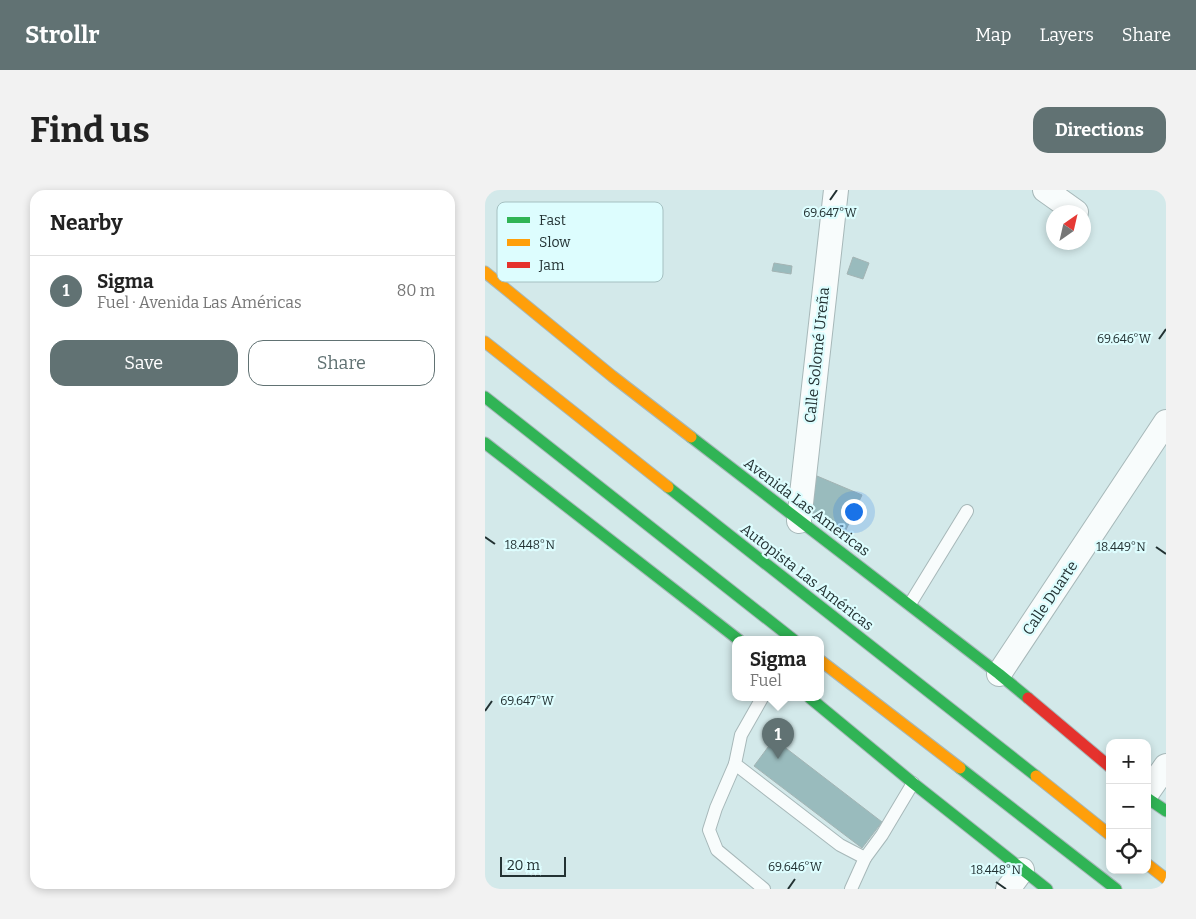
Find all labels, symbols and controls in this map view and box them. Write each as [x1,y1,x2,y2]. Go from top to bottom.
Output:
text: Strollr [25,21,100,49]
text: Map [975,24,1011,46]
text: Layers [1039,24,1094,46]
text: Share [1122,24,1171,46]
button: Directions [1033,107,1166,153]
text: Find us [30,109,150,151]
legend [497,202,663,282]
north arrow [1046,205,1091,250]
text: 69.647°W [803,206,858,220]
text: Nearby [50,210,123,236]
text: Fast [539,212,566,229]
text: Slow [539,234,571,251]
text: Jam [538,257,565,274]
text: Sigma [97,270,154,293]
text: 1 [63,281,69,300]
text: 80 m [397,281,435,300]
street label: Calle Solomé Ureña [801,286,833,424]
text: Fuel · Avenida Las Américas [97,293,302,312]
text: 69.646°W [1097,332,1152,346]
button: Save [50,340,238,386]
button: Share [248,340,435,386]
street label: Avenida Las Américas [741,454,873,560]
your location [841,499,867,525]
street label: Autopista Las Américas [737,520,877,634]
text: 18.448°N [505,538,555,552]
text: 18.449°N [1096,540,1146,554]
street label: Calle Duarte [1019,557,1081,639]
popup [732,636,824,701]
text: Sigma [750,648,806,671]
text: Fuel [750,671,782,690]
text: 69.647°W [500,694,555,708]
pin: 1 [762,718,794,759]
map controls [1106,739,1151,874]
button: + [1106,739,1151,784]
button: − [1106,784,1151,829]
button: locate [1106,829,1151,874]
scale bar [500,854,566,877]
text: 20 m [507,857,540,874]
text: 69.646°W [768,860,823,874]
text: 18.448°N [971,863,1021,877]

